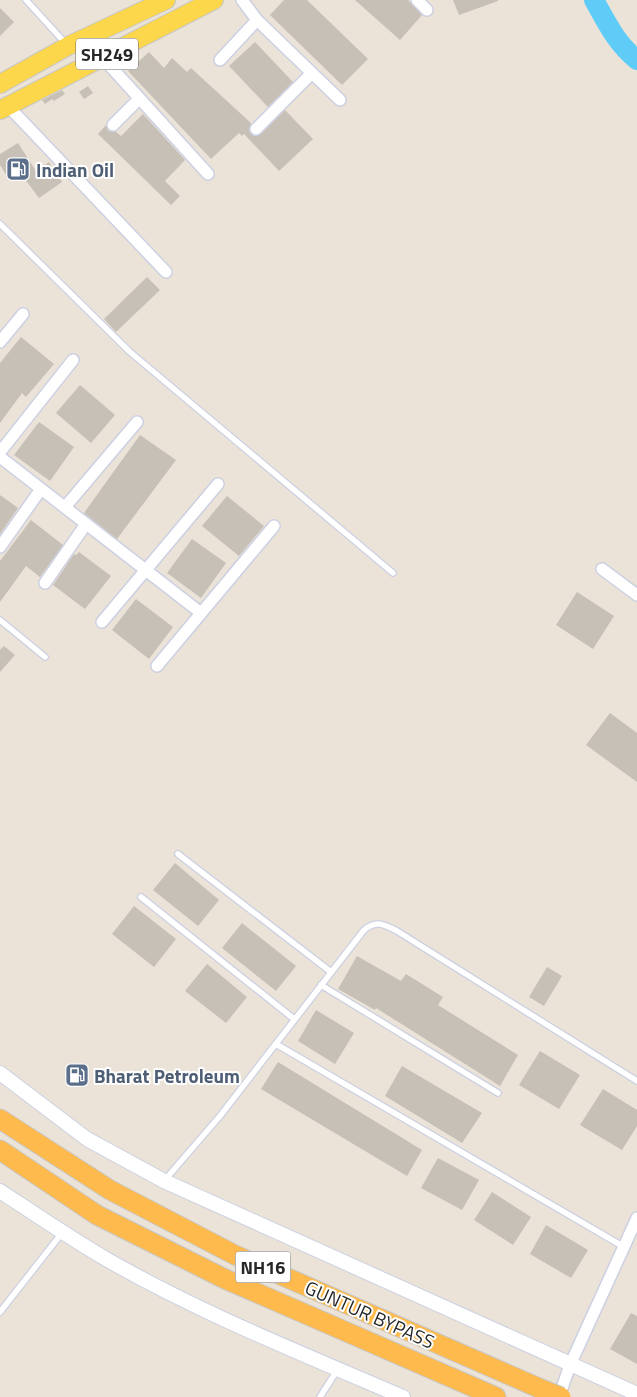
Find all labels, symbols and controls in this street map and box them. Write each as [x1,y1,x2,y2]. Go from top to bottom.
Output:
road number: SH249 [76,39,138,70]
place label: Indian Oil [36,155,114,184]
fuel station icon: Indian Oil [5,156,31,182]
place label: Bharat Petroleum [94,1061,240,1090]
fuel station icon: Bharat Petroleum [64,1062,90,1088]
road number: NH16 [236,1252,290,1282]
street label: GUNTUR BYPASS [301,1273,439,1355]

